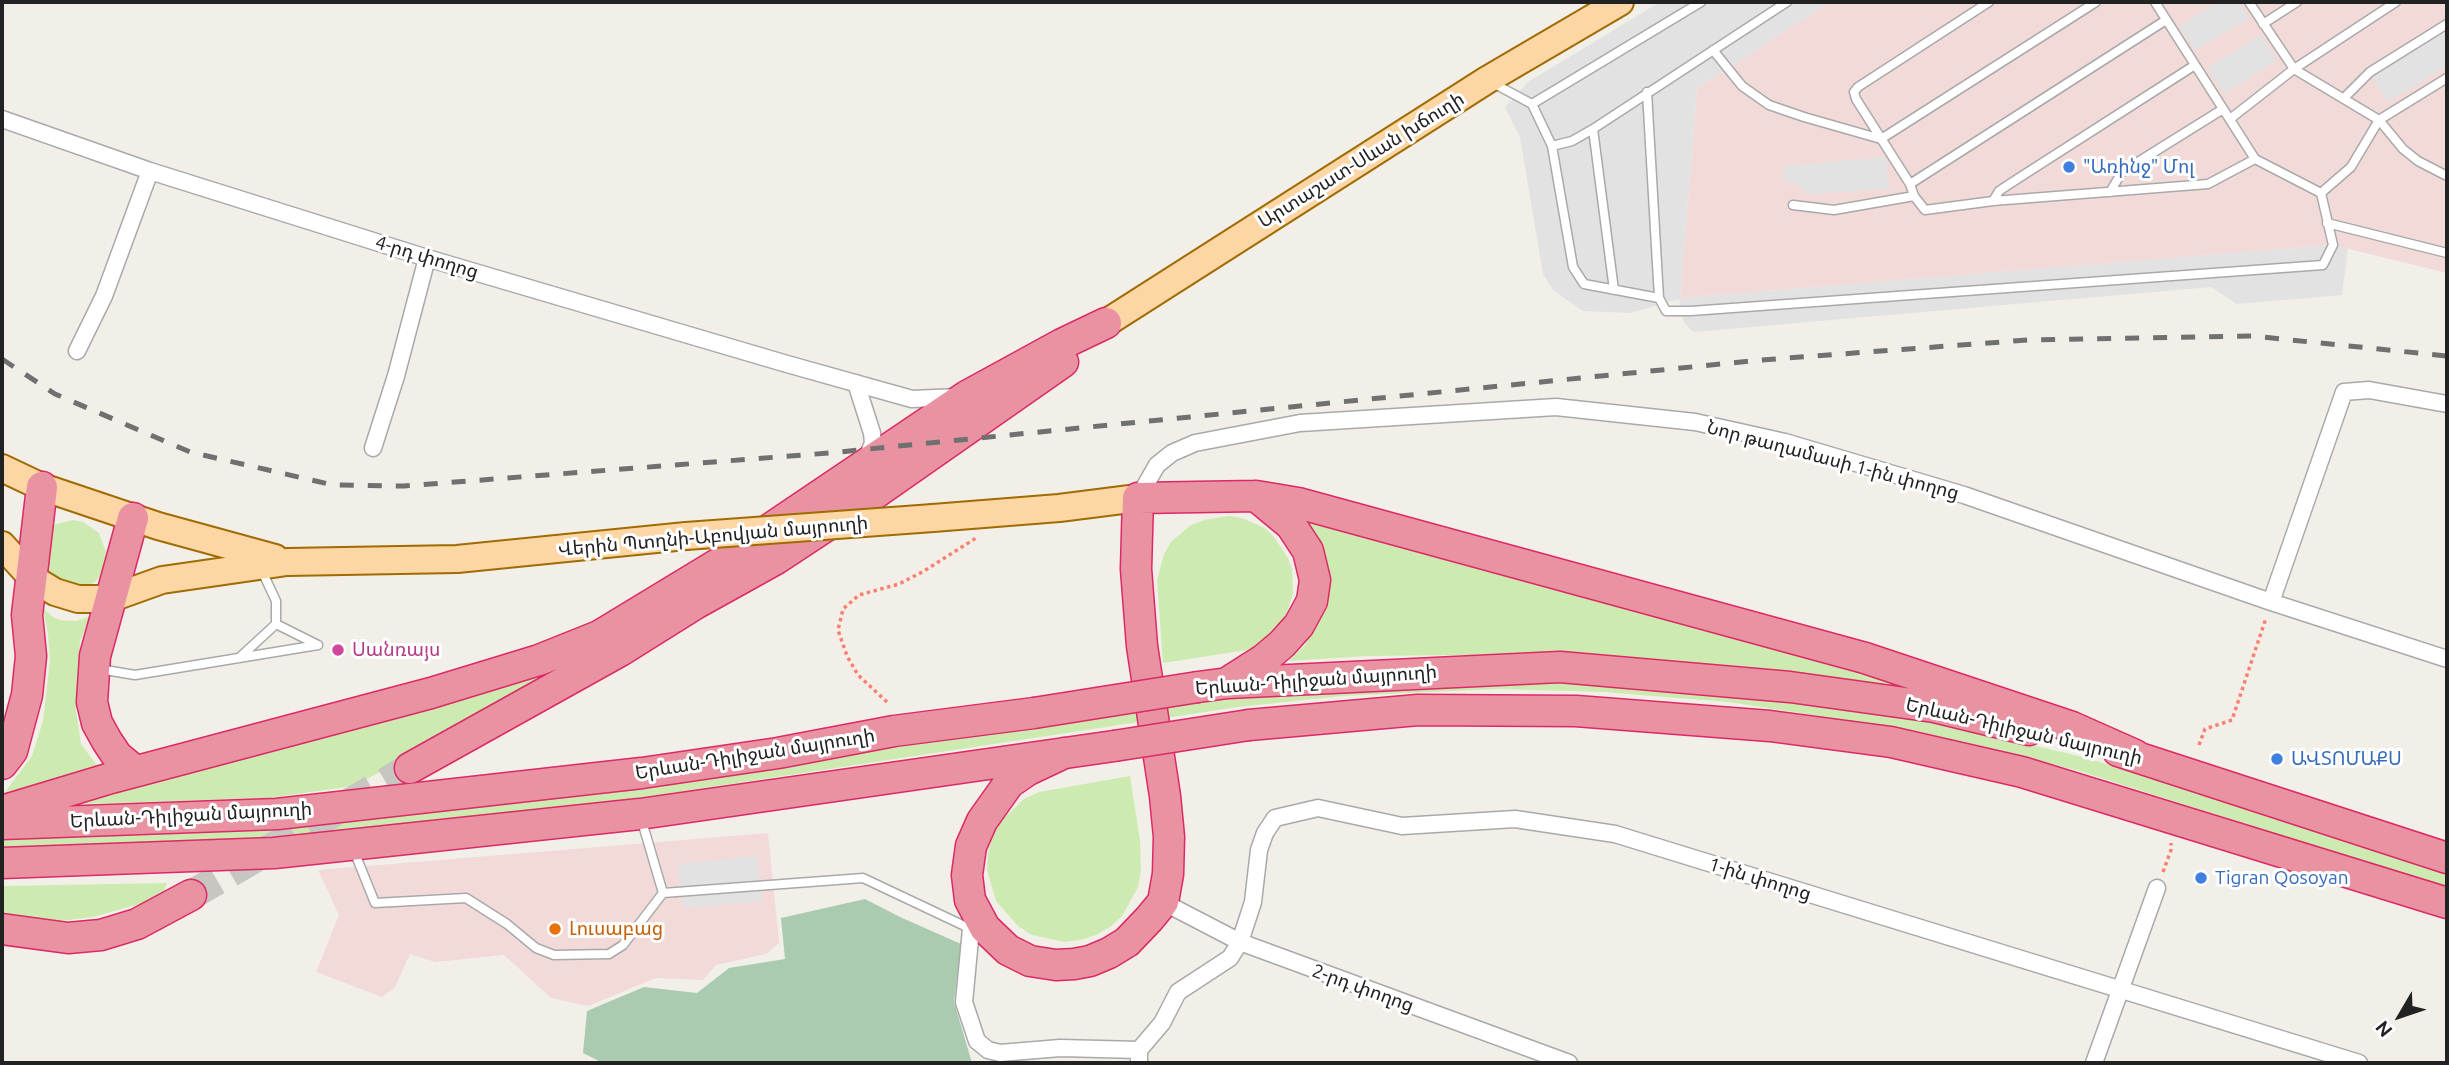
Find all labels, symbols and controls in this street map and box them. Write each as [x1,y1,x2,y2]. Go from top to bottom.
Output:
street label: Արտաշատ-Սևան խճուղի [1254,87,1468,233]
place label: "Առինջ" Մոլ [2083,156,2194,178]
marker: "Առինջ" Մոլ [2061,159,2077,175]
street label: 4-րդ փողոց [373,230,481,284]
street label: Նոր թաղամասի 1-ին փողոց [1705,415,1961,505]
street label: Վերին Պտղնի-Աբովյան մայրուղի [557,511,869,561]
place label: Սանռայս [352,639,440,661]
marker: Սանռայս [330,642,346,658]
street label: Երևան-Դիլիջան մայրուղի [1194,660,1438,700]
street label: Երևան-Դիլիջան մայրուղի [1903,693,2145,769]
street label: Երևան-Դիլիջան մայրուղի [634,724,876,784]
place label: ԱՎՏՈՄԱՔՍ [2291,748,2402,770]
marker: ԱՎՏՈՄԱՔՍ [2269,751,2285,767]
street label: Երևան-Դիլիջան մայրուղի [69,797,313,833]
street label: 1-ին փողոց [1706,853,1814,905]
place label: Tigran Qosoyan [2215,867,2349,889]
marker: Tigran Qosoyan [2193,870,2209,886]
place label: Լուսաբաց [569,918,663,940]
marker: Լուսաբաց [547,921,563,937]
street label: 2-րդ փողոց [1309,959,1417,1017]
north arrow [2365,981,2435,1051]
text: N [2371,1017,2397,1042]

